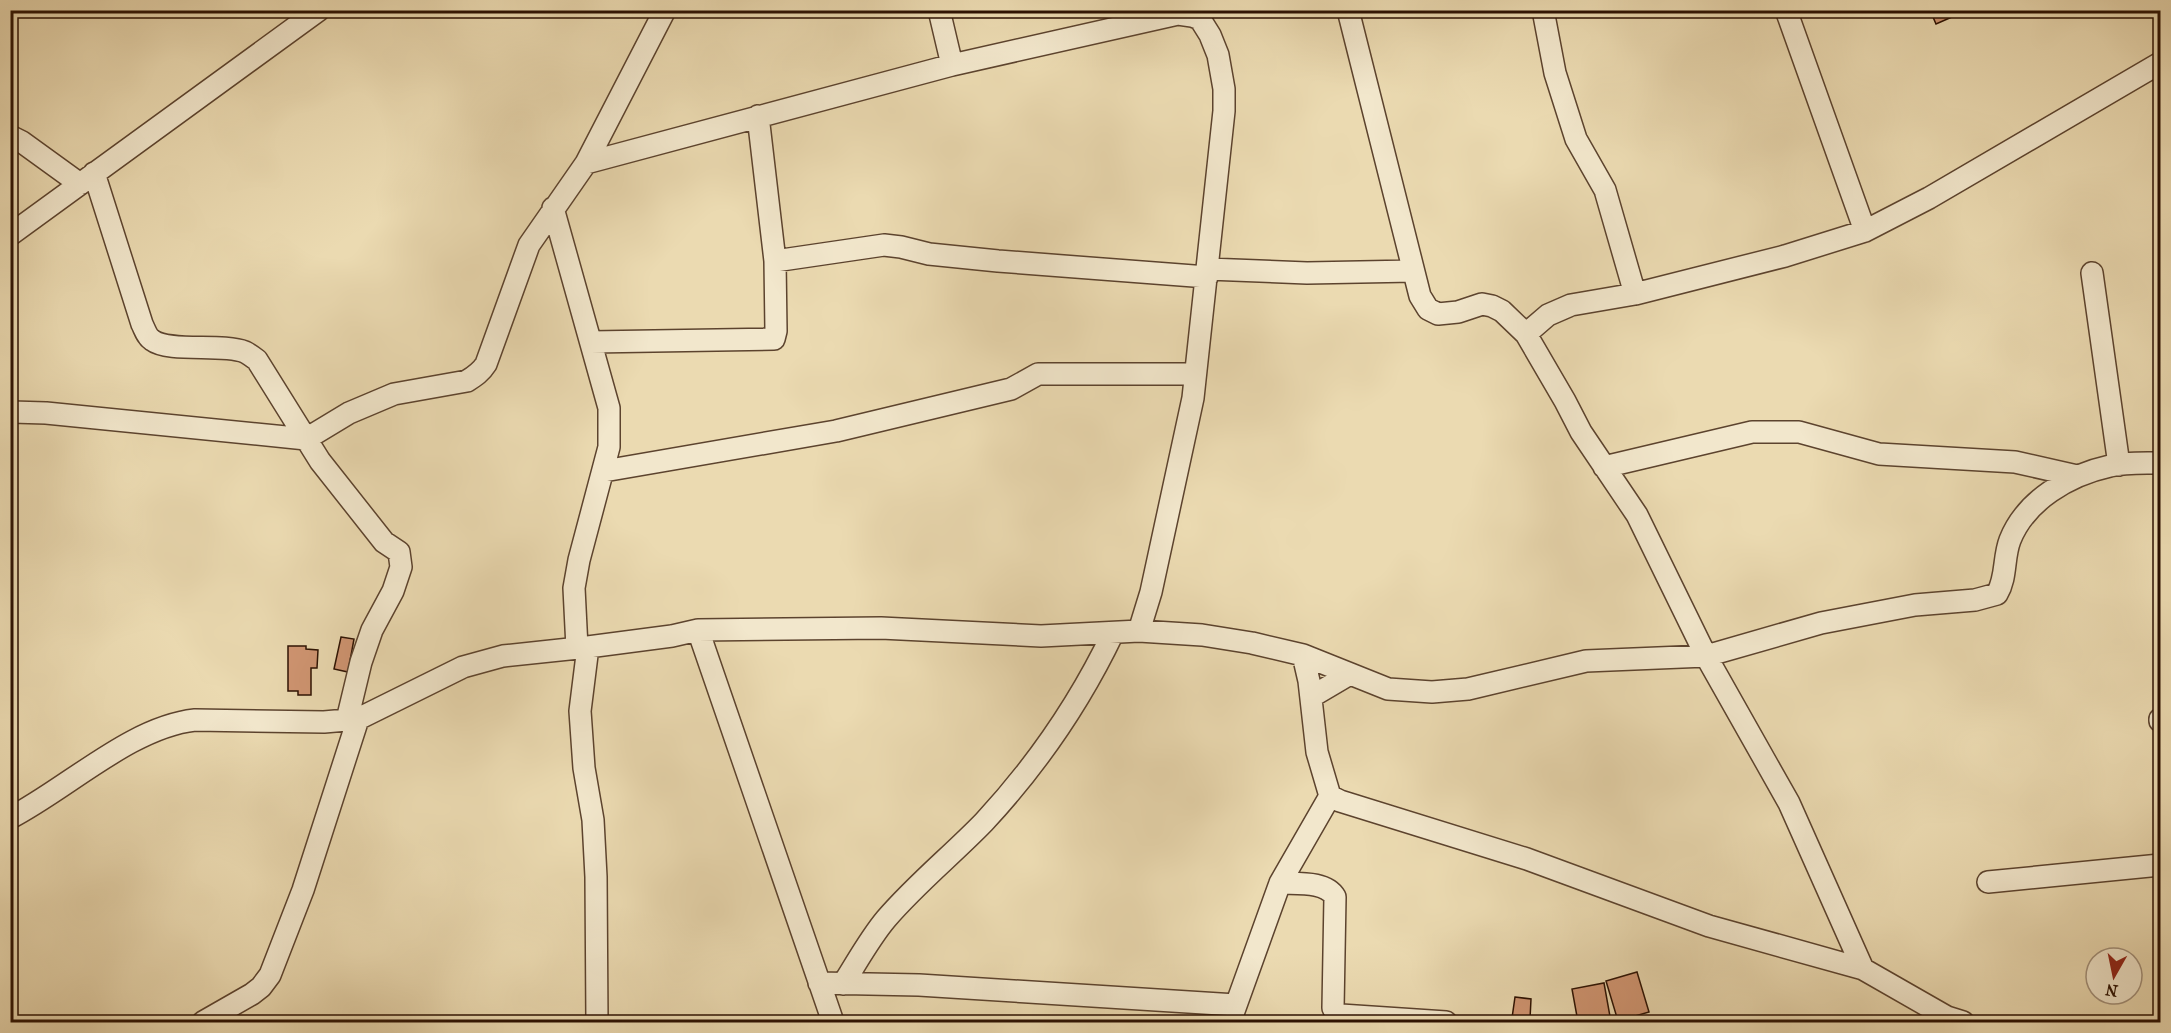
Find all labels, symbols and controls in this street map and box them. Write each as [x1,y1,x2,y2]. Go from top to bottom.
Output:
north arrow [2084,946,2144,1006]
text: N [2103,980,2119,1001]

